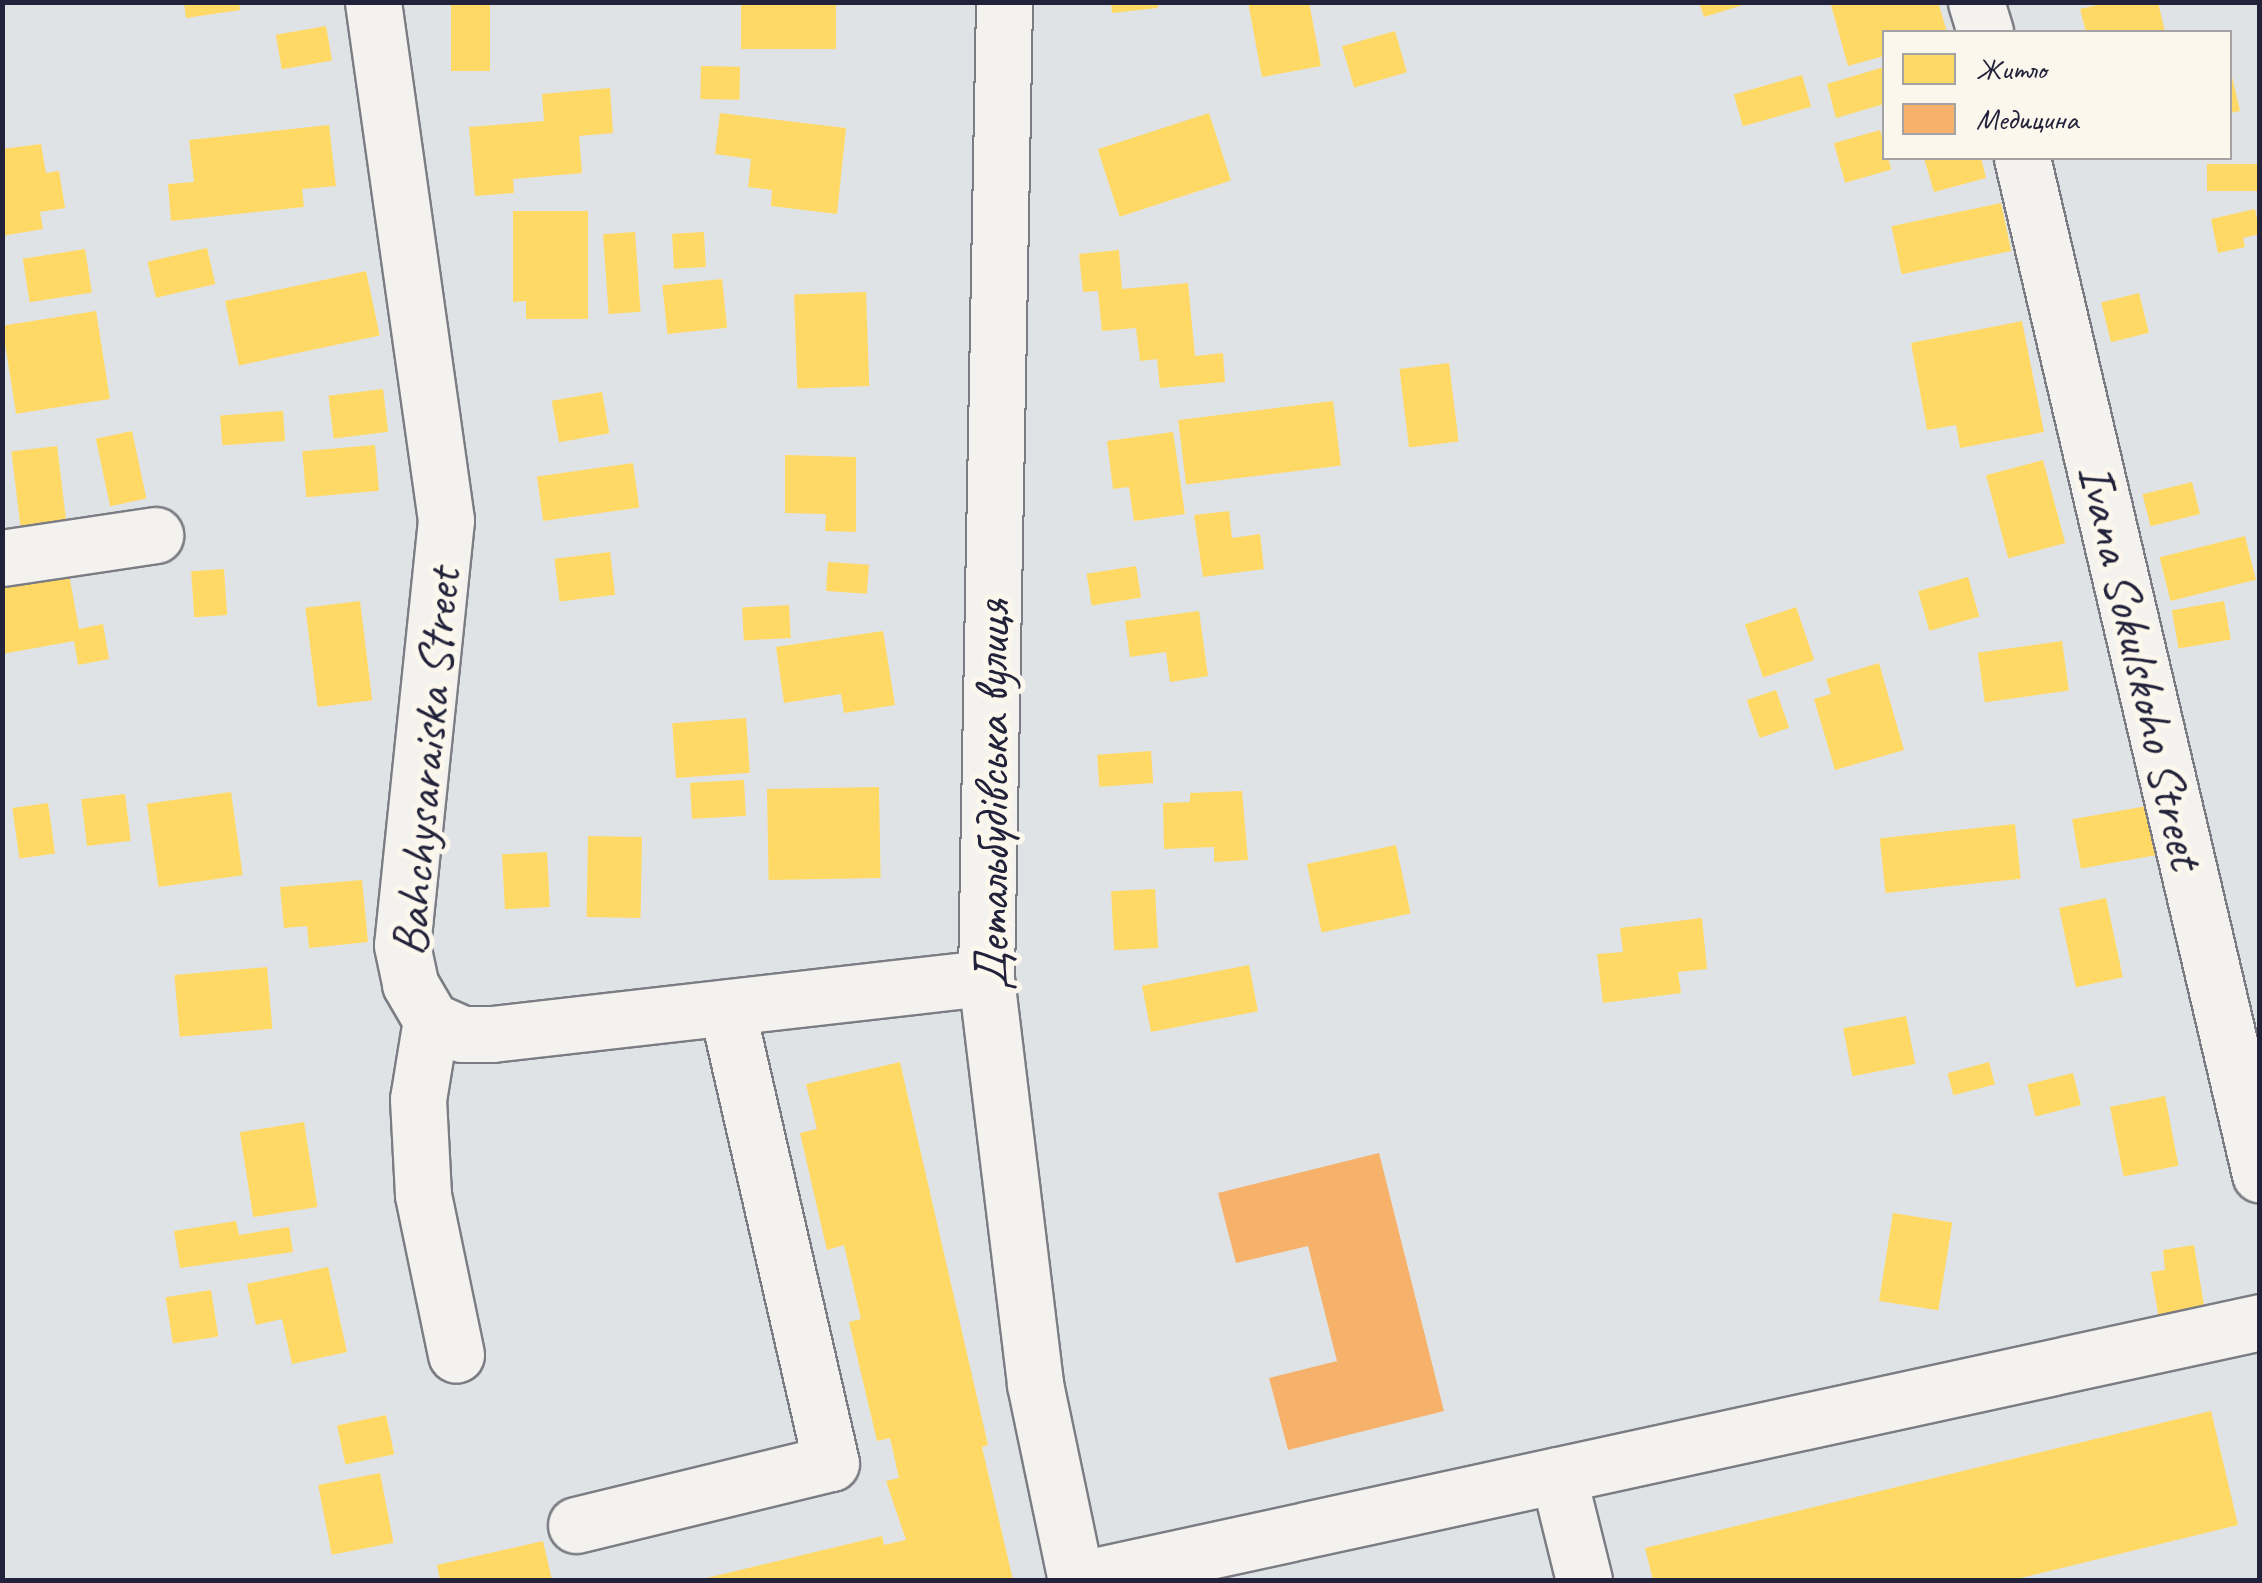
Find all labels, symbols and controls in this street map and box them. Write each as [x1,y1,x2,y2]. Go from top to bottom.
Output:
legend [1882,30,2232,160]
text: Житло [1976,50,2046,88]
text: Медицина [1976,100,2078,138]
street label: Ivana Sokulskoho Street [2065,458,2217,874]
street label: Bahchysaraiska Street [379,565,473,959]
street label: Детальбудівська вулиця [962,599,1022,991]

